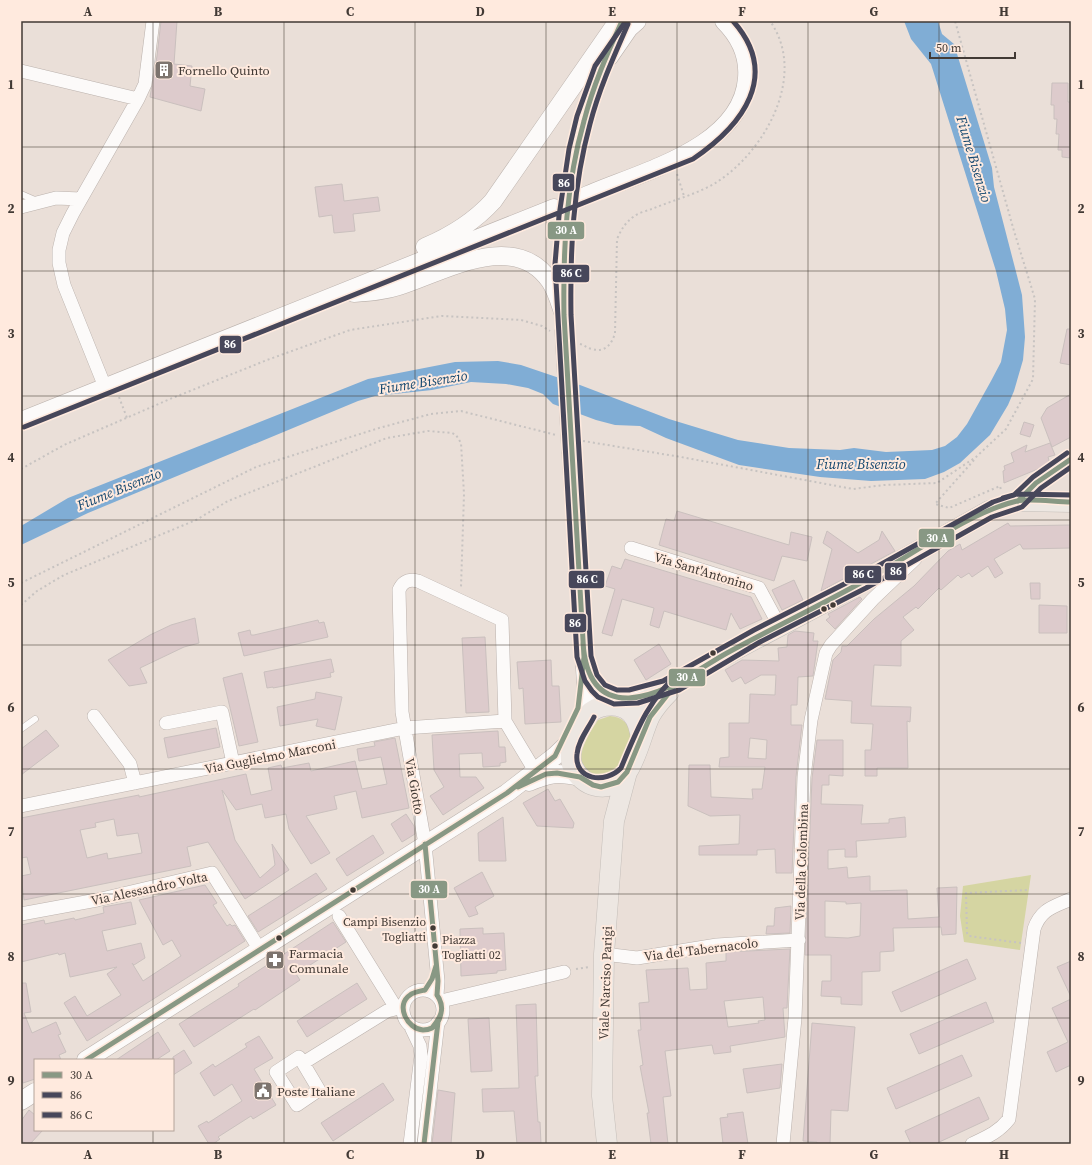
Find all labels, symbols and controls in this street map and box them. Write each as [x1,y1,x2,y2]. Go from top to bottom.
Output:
text: A [84,3,93,20]
text: B [214,3,223,20]
text: C [346,3,354,20]
text: D [475,3,485,20]
text: E [608,3,616,20]
text: F [738,3,746,20]
text: G [870,3,879,20]
text: H [999,3,1009,20]
scale bar [930,34,1015,60]
text: 50 m [936,40,962,56]
building icon: Fornello Quinto [153,59,175,81]
place label: Fornello Quinto [178,62,270,79]
text: 1 [7,76,15,93]
text: 1 [1077,76,1085,93]
water label: Fiume Bisenzio [951,112,997,205]
line badge: 86 [552,173,575,192]
text: 86 [558,176,570,191]
text: 2 [7,200,15,217]
text: 2 [1077,200,1085,217]
line badge: 30 A [547,221,585,240]
text: 30 A [555,223,577,238]
line badge: 86 C [552,264,590,283]
text: 86 C [560,266,582,281]
text: 3 [7,325,15,342]
text: 3 [1077,325,1085,342]
line badge: 86 [219,335,242,354]
text: 86 [224,337,236,352]
water label: Fiume Bisenzio [376,365,469,399]
text: 4 [7,449,15,466]
text: 4 [1077,449,1085,466]
water label: Fiume Bisenzio [815,454,906,474]
water label: Fiume Bisenzio [73,463,164,515]
line badge: 30 A [918,528,955,548]
text: 30 A [926,531,948,546]
street label: Via Sant'Antonino [652,548,756,595]
line badge: 86 [884,562,907,581]
text: 86 [890,564,902,579]
line badge: 86 C [844,565,882,584]
text: 86 C [852,567,874,582]
line badge: 86 C [568,570,605,589]
text: 86 C [576,572,598,587]
text: 5 [7,574,15,591]
text: 5 [1077,574,1085,591]
unlabelled marker [828,600,838,610]
unlabelled marker [819,604,829,614]
line badge: 86 [564,613,587,633]
text: 86 [569,616,581,631]
unlabelled marker [708,648,718,658]
line badge: 30 A [668,668,706,687]
text: 30 A [676,670,698,685]
text: 6 [7,699,15,716]
text: 6 [1077,699,1085,716]
street label: Via Guglielmo Marconi [203,735,337,778]
street label: Via Giotto [401,756,428,816]
street label: Via della Colombina [791,803,812,921]
text: 7 [7,823,15,840]
text: 7 [1077,823,1085,840]
street label: Via Alessandro Volta [89,868,209,909]
line badge: 30 A [410,880,448,899]
text: 30 A [418,882,440,897]
unlabelled marker [348,885,358,895]
place label: Campi Bisenzio Togliatti [343,914,426,945]
marker: Campi Bisenzio Togliatti [428,923,438,933]
street label: Viale Narciso Parigi [595,926,616,1040]
place label: Piazza Togliatti 02 [442,932,501,963]
unlabelled marker [274,933,284,943]
street label: Via del Tabernacolo [643,934,759,965]
marker: Piazza Togliatti 02 [430,941,440,951]
place label: Farmacia Comunale [289,945,349,977]
text: 8 [7,948,15,965]
text: 8 [1077,948,1085,965]
pharmacy icon: Farmacia Comunale [264,949,286,971]
legend [34,1059,174,1131]
text: 30 A [70,1067,93,1083]
text: 9 [7,1072,15,1089]
text: 9 [1077,1072,1085,1089]
public building icon: Poste Italiane [252,1080,274,1102]
place label: Poste Italiane [277,1083,356,1100]
text: 86 [70,1087,82,1103]
text: 86 C [70,1107,93,1123]
text: A [84,1146,93,1163]
text: B [214,1146,223,1163]
text: C [346,1146,354,1163]
text: D [475,1146,485,1163]
text: E [608,1146,616,1163]
text: F [738,1146,746,1163]
text: G [870,1146,879,1163]
text: H [999,1146,1009,1163]

